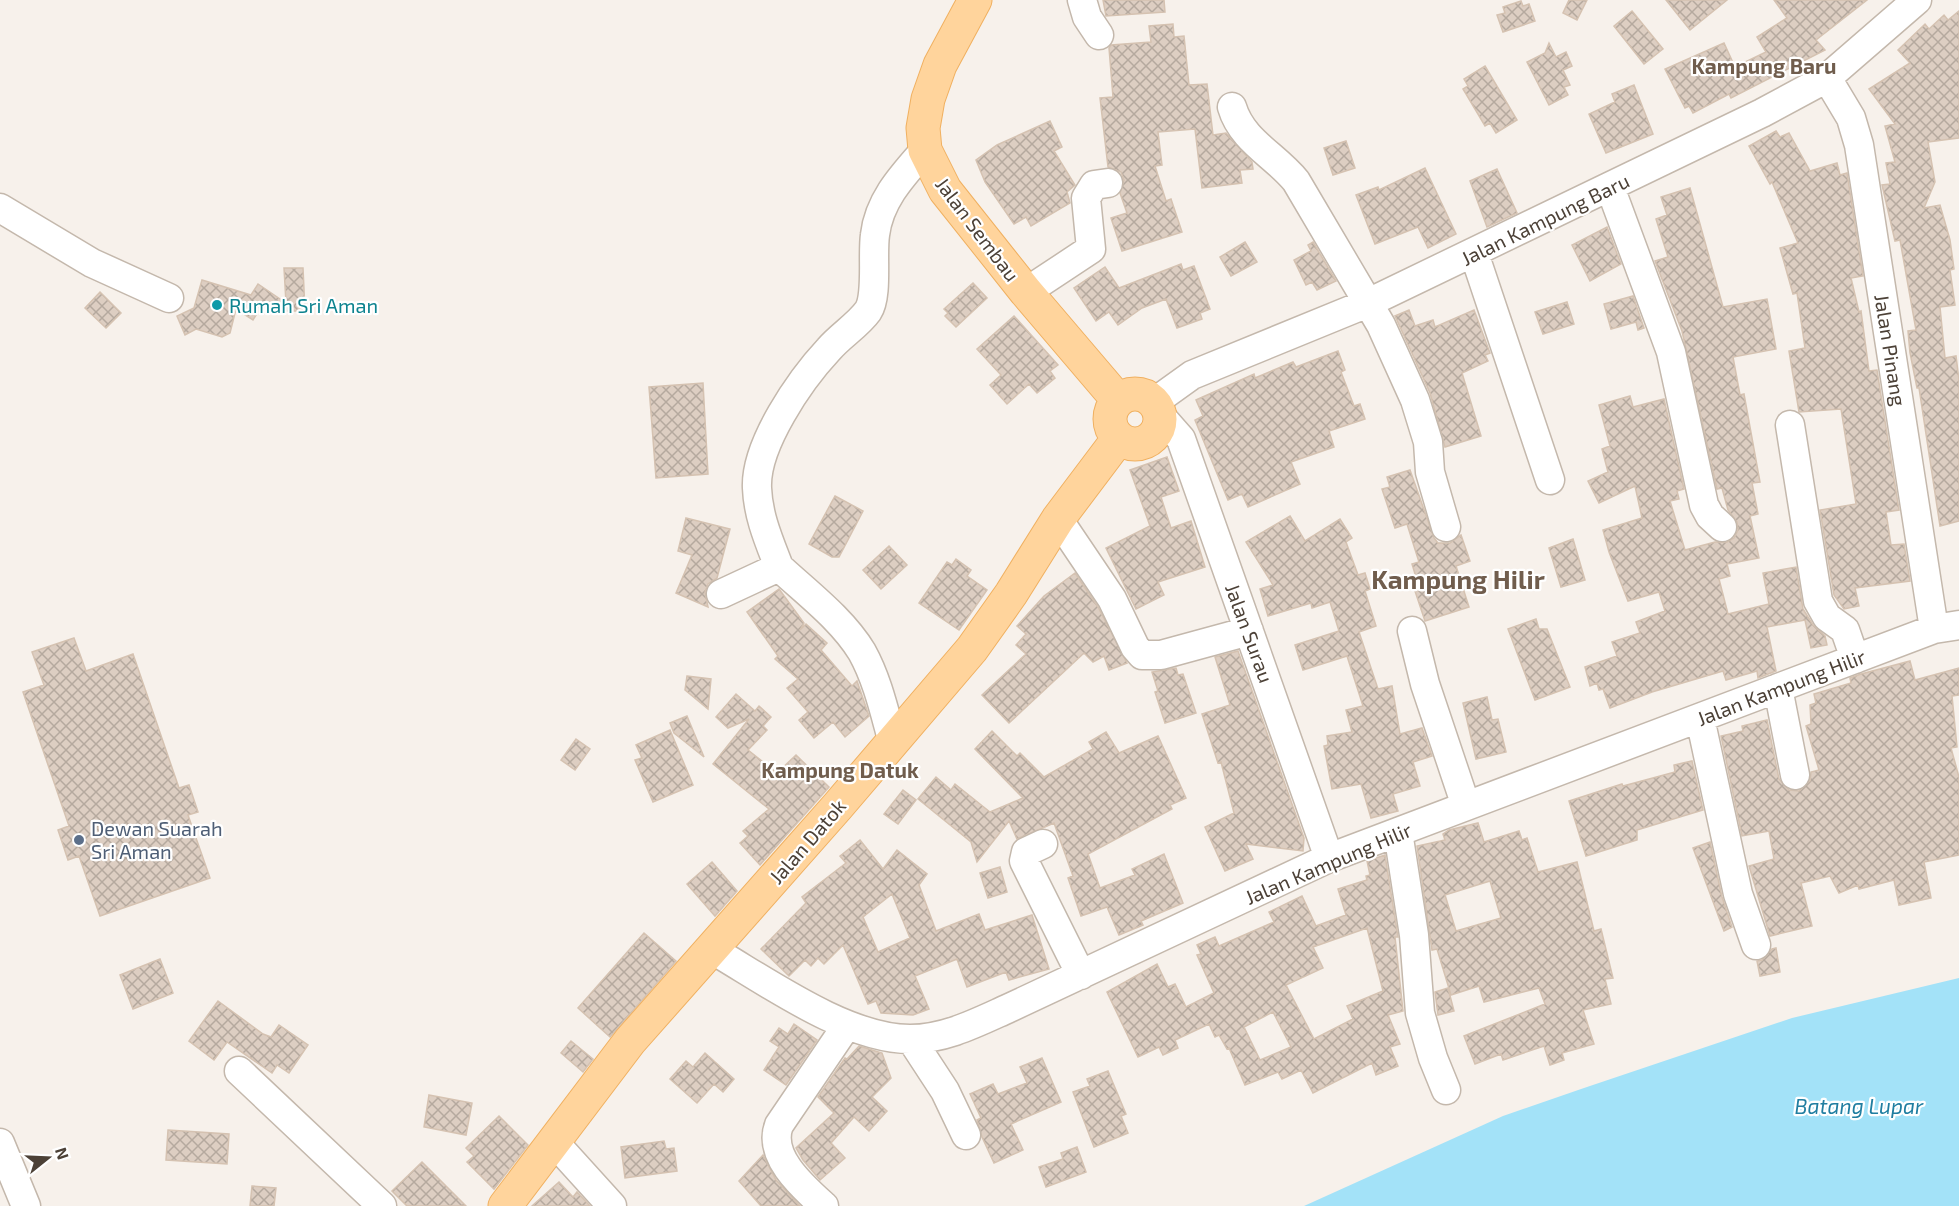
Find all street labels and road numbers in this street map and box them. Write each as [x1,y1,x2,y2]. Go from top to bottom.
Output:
street label: Jalan Kampung Baru [1457,168,1633,270]
street label: Jalan Sembau [931,172,1025,286]
street label: Jalan Pinang [1870,292,1912,408]
street label: Jalan Surau [1221,580,1279,686]
street label: Jalan Kampung Hilir [1693,644,1869,730]
street label: Jalan Datok [764,794,850,888]
street label: Jalan Kampung Hilir [1241,817,1415,909]

